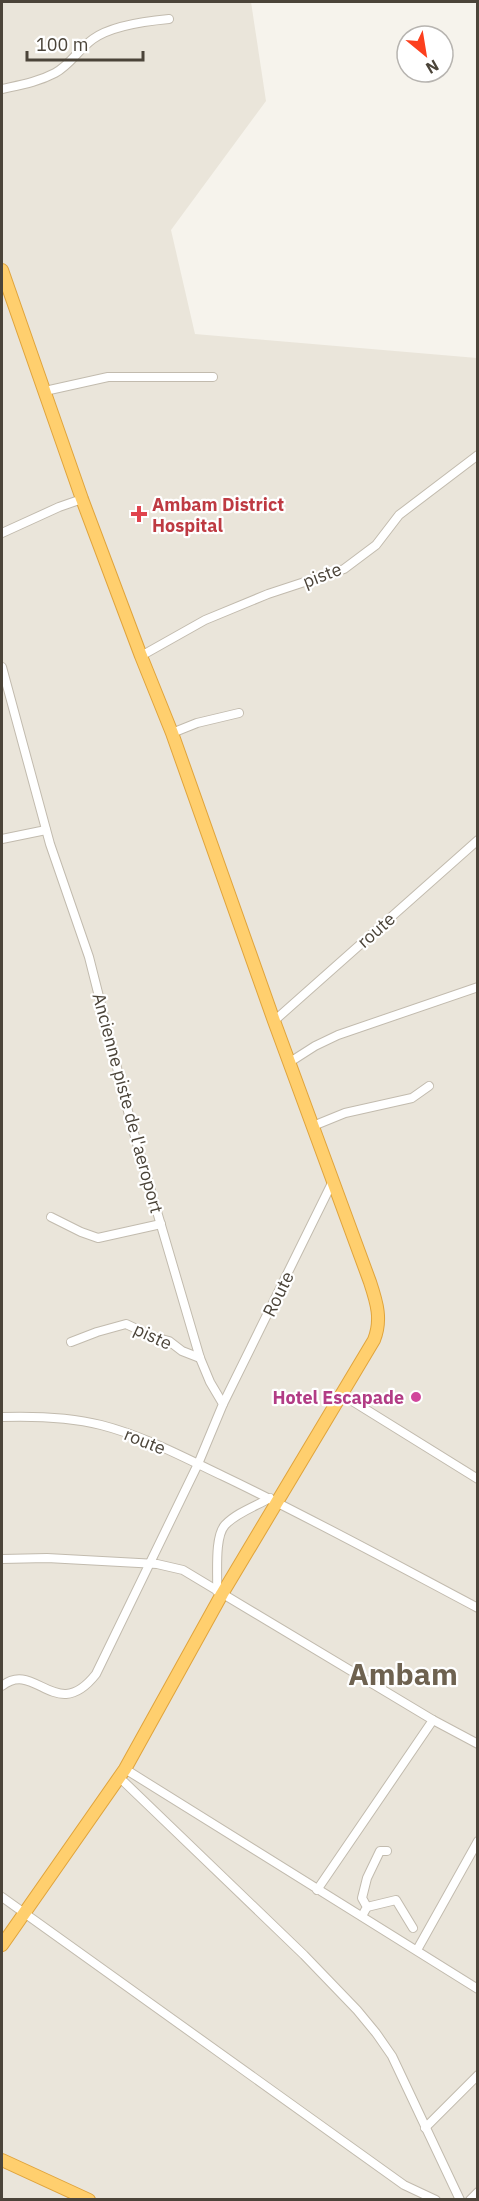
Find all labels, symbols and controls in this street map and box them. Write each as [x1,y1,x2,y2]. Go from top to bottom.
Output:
scale bar [27,24,142,62]
north arrow [395,24,455,84]
text: 100 m [36,33,88,56]
text: N [422,55,443,79]
place label: Ambam District Hospital [152,493,284,537]
marker: Ambam District Hospital [130,505,148,523]
street label: piste [299,557,345,593]
street label: route [352,907,400,953]
street label: Ancienne piste de l'aeroport [87,990,169,1216]
street label: Route [257,1267,299,1320]
street label: piste [130,1317,176,1355]
place label: Hotel Escapade [272,1386,404,1409]
marker: Hotel Escapade [409,1390,423,1404]
street label: route [121,1422,169,1460]
district label: Ambam [348,1654,458,1693]

